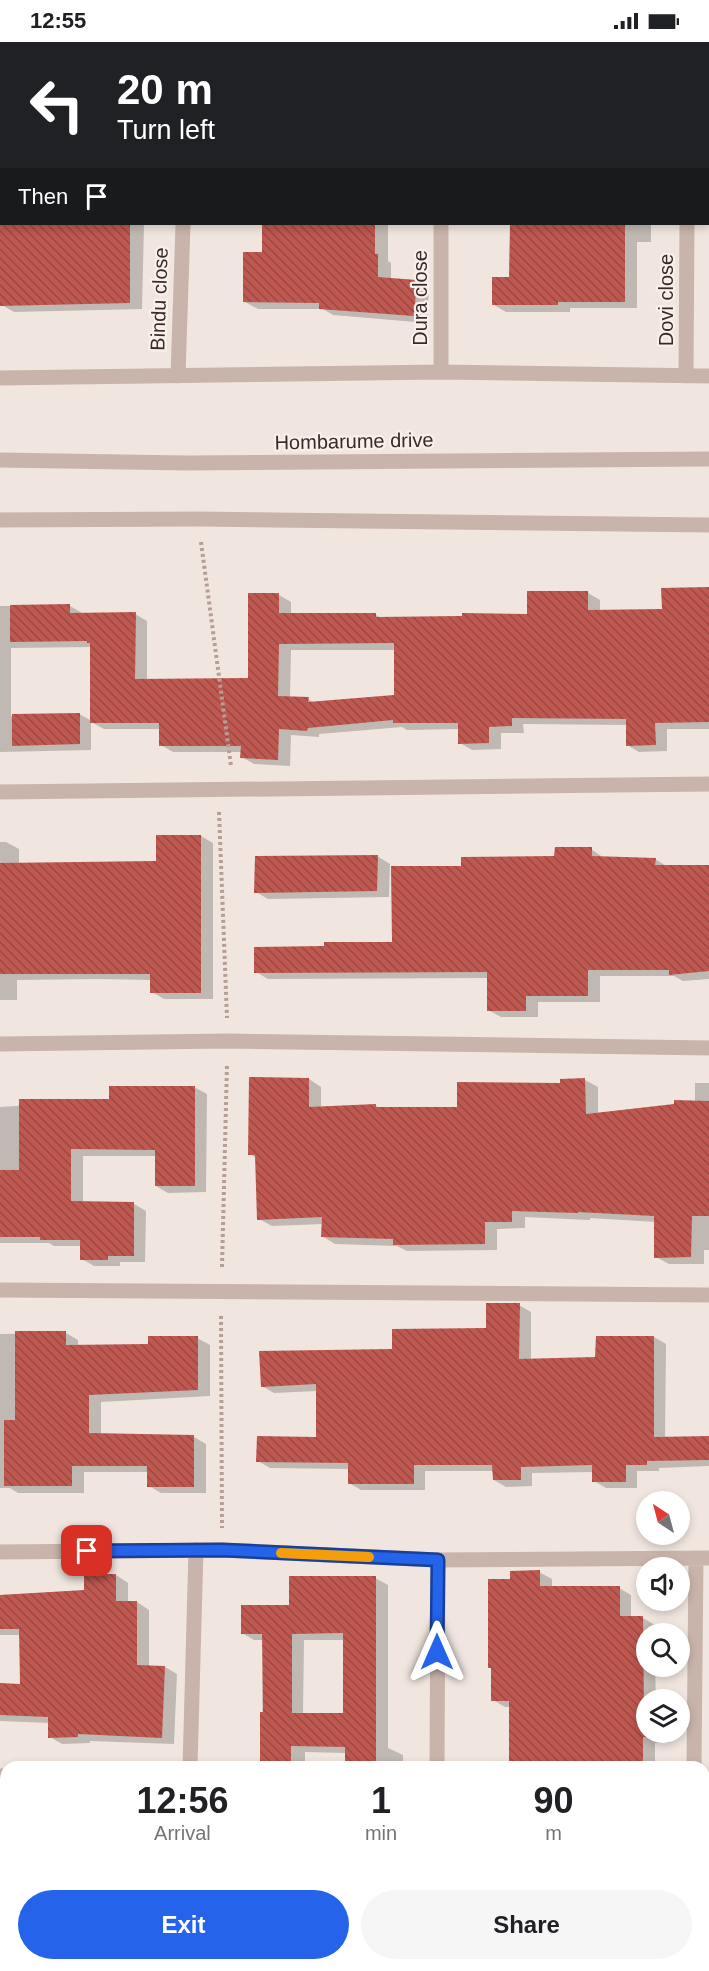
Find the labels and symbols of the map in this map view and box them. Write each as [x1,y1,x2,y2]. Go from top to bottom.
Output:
street label: Bindu close [146,247,172,351]
street label: Dura close [409,250,431,346]
street label: Dovi close [655,254,677,346]
street label: Hombarume drive [274,429,434,453]
north arrow [636,1491,690,1545]
pin [61,1525,112,1576]
position arrow [405,1620,469,1684]

